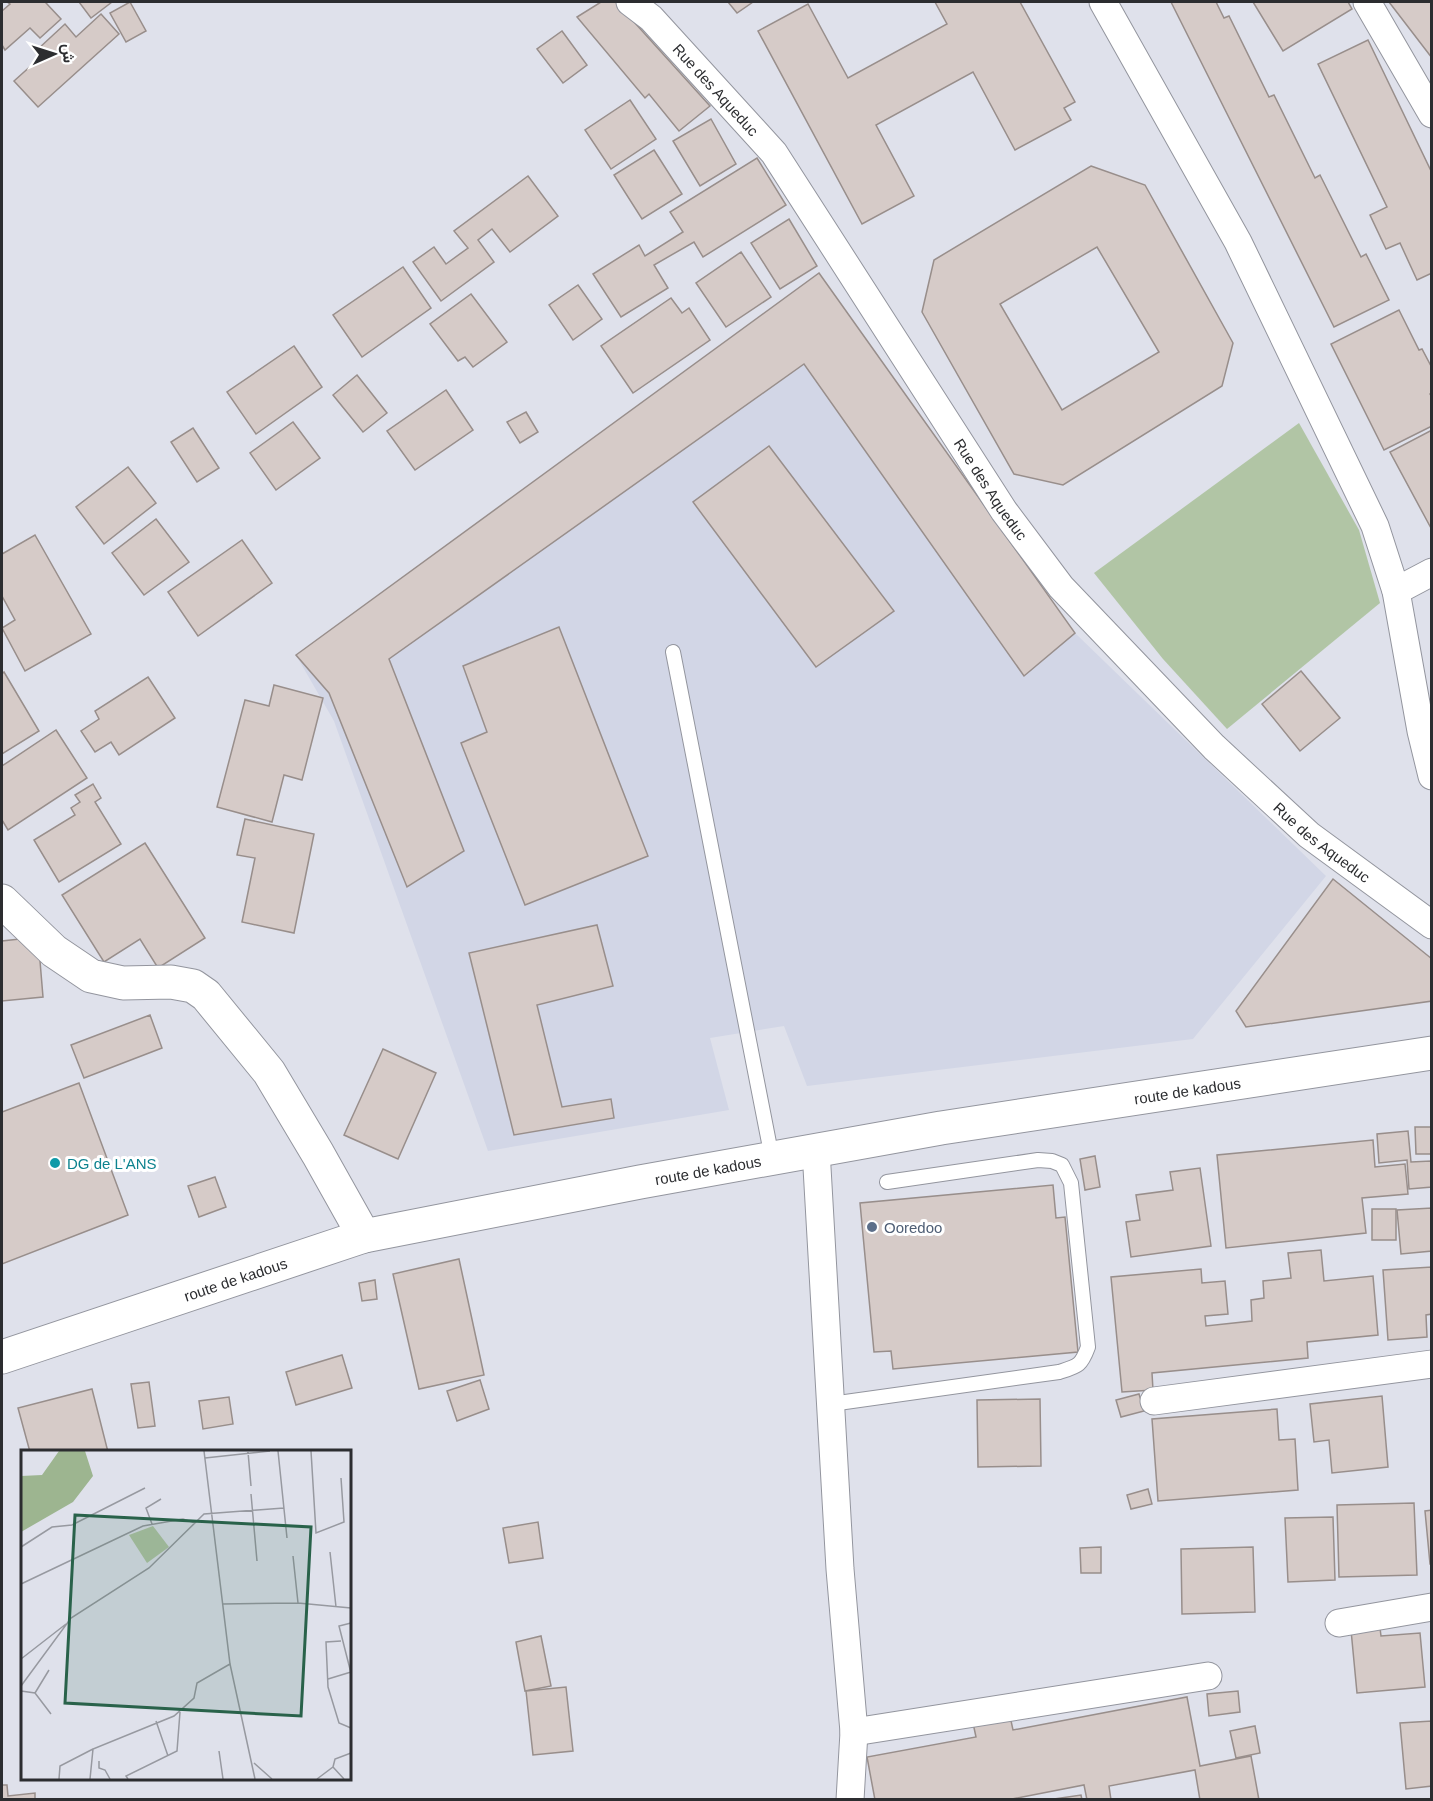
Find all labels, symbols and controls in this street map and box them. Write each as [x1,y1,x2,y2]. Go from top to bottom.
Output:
north arrow [24,24,84,84]
street label: Rue des Aqueduc [670,40,763,139]
text: ش [58,43,77,63]
street label: Rue des Aqueduc [951,435,1031,543]
street label: Rue des Aqueduc [1270,798,1374,886]
street label: route de kadous [1133,1074,1242,1107]
street label: route de kadous [654,1152,762,1188]
place label: DG de L'ANS [67,1155,157,1172]
marker: DG de L'ANS [48,1156,62,1170]
place label: Ooredoo [884,1219,942,1236]
marker: Ooredoo [865,1220,879,1234]
street label: route de kadous [182,1254,289,1304]
inset map [21,1450,351,1780]

